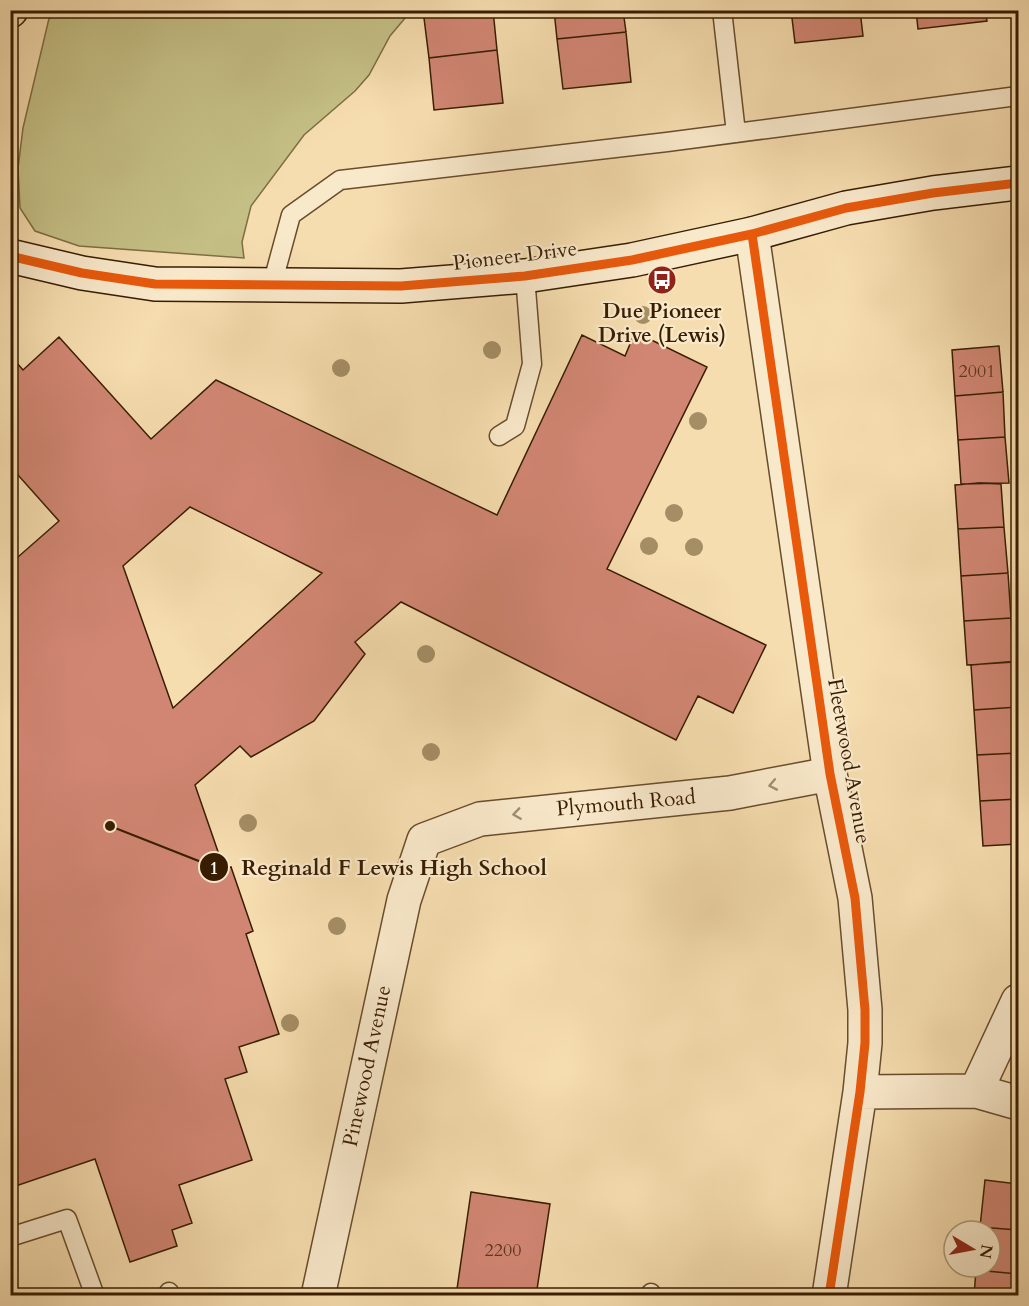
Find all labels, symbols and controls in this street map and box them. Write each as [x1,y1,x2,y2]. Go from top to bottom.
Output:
street label: Pioneer Drive [451,234,579,278]
bus stop icon: Due Pioneer Drive (Lewis) [646,264,678,296]
place label: Due Pioneer Drive (Lewis) [598,297,726,350]
house number: 2001 [959,359,995,384]
street label: Fleetwood Avenue [820,676,878,846]
one-way arrow [768,778,778,791]
street label: Plymouth Road [555,782,697,824]
one-way arrow [512,807,521,820]
callout: Reginald F Lewis High School [199,847,558,887]
text: Reginald F Lewis High School [241,853,547,883]
text: 1 [209,856,219,881]
street label: Pinewood Avenue [336,983,398,1149]
north arrow [942,1219,1002,1279]
house number: 2200 [485,1238,521,1263]
text: N [974,1243,998,1260]

